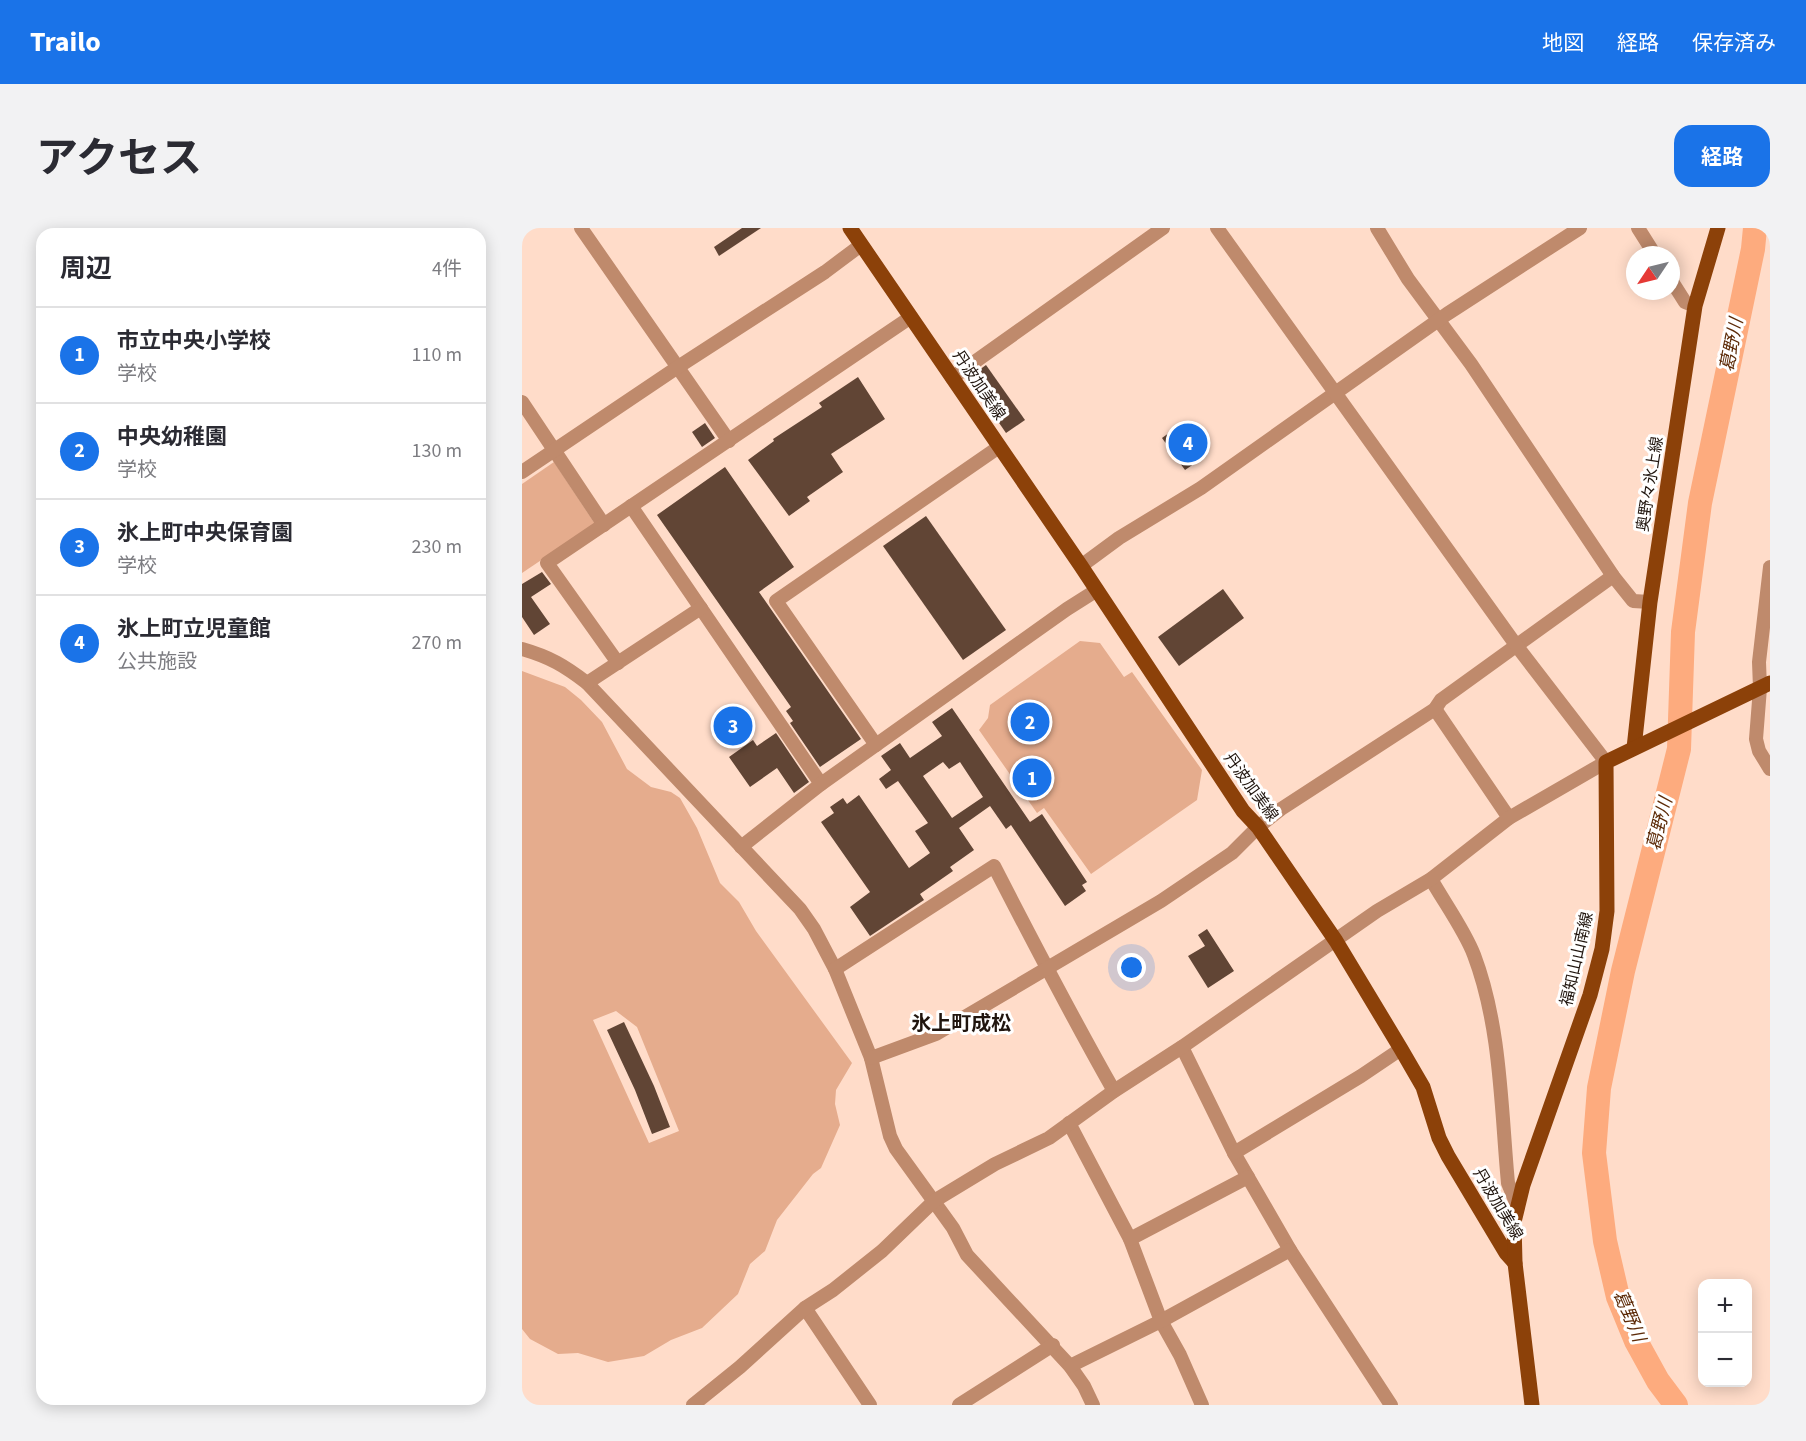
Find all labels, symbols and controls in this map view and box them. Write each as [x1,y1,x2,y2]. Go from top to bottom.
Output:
text: Trailo [30,22,101,62]
text: 地図 [1542,28,1584,58]
text: 経路 [1617,28,1659,58]
text: 保存済み [1692,28,1776,58]
button: 経路 [1674,125,1770,187]
text: アクセス [36,129,202,189]
north arrow [1626,246,1680,300]
text: 周辺 [60,250,112,287]
text: 4件 [432,255,462,283]
water label: 葛野川 [1715,314,1750,374]
text: 市立中央小学校 [117,325,271,357]
text: 1 [74,341,85,369]
text: 110 m [412,341,462,369]
street label: 丹波加美線 [948,346,1010,424]
text: 学校 [117,360,157,388]
pin: 4 [1168,420,1208,466]
text: 中央幼稚園 [117,421,227,453]
street label: 奥野々氷上線 [1632,435,1668,533]
text: 2 [74,437,85,465]
text: 130 m [412,437,462,465]
text: 学校 [117,456,157,484]
text: 氷上町中央保育園 [117,517,293,549]
text: 3 [74,533,85,561]
text: 230 m [412,533,462,561]
text: 学校 [117,552,157,580]
text: 氷上町立児童館 [117,613,271,645]
text: 4 [74,629,85,657]
text: 270 m [412,629,462,657]
text: 公共施設 [117,648,197,676]
pin: 2 [1010,700,1050,744]
pin: 3 [714,704,752,748]
street label: 丹波加美線 [1219,748,1283,826]
pin: 1 [1012,756,1052,800]
water label: 葛野川 [1641,793,1679,853]
street label: 福知山山南線 [1555,910,1599,1008]
your location [1117,953,1146,982]
district label: 氷上町成松 [911,1010,1011,1038]
street label: 丹波加美線 [1468,1164,1528,1244]
map controls [1698,1279,1752,1387]
button: + [1698,1279,1752,1333]
water label: 葛野川 [1607,1286,1652,1348]
button: − [1698,1333,1752,1387]

